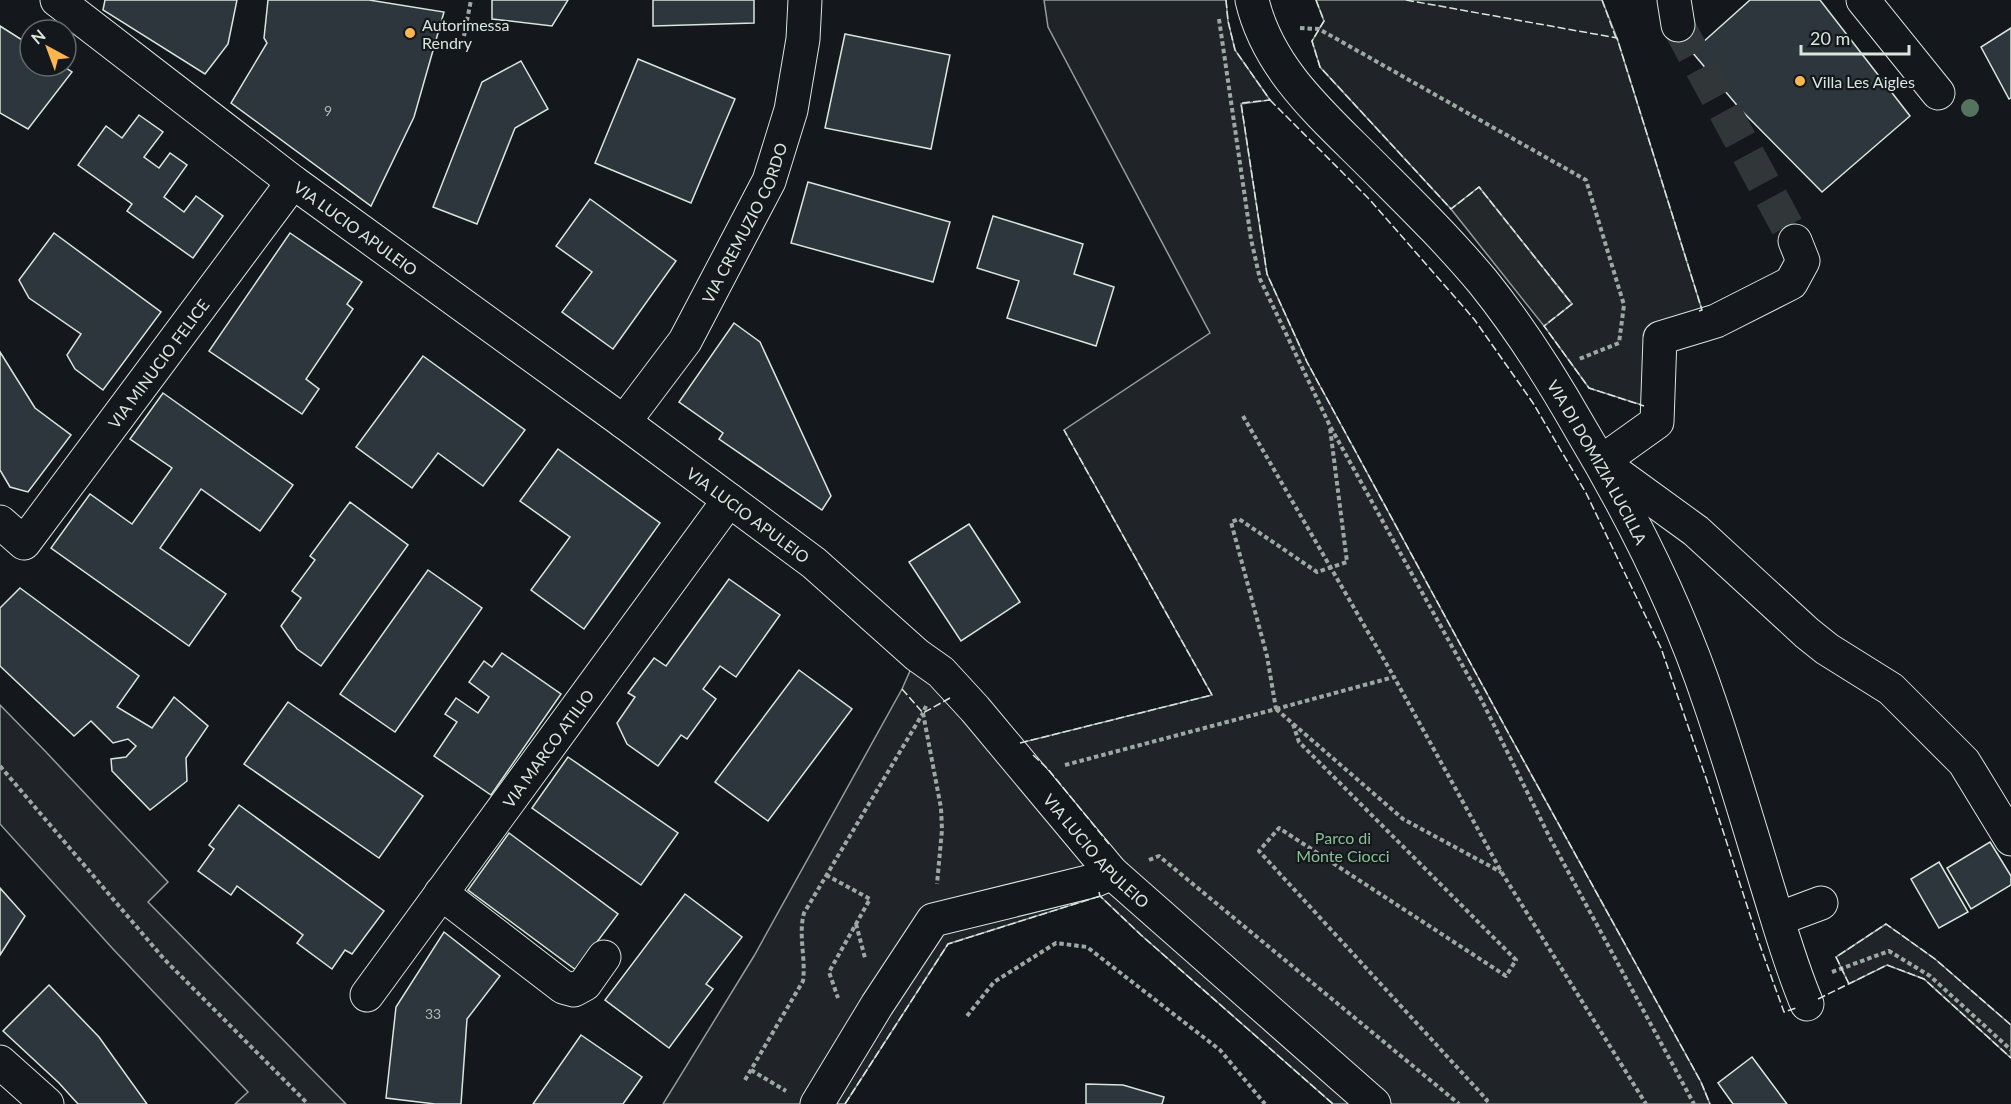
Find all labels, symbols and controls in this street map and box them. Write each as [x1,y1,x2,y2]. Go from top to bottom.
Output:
place label: Autorimessa Rendry [422,15,509,52]
north arrow [18,18,78,78]
scale bar [1801,18,1909,56]
text: N [27,25,49,48]
marker: Autorimessa Rendry [403,26,417,40]
text: 20 m [1810,27,1850,49]
place label: Villa Les Aigles [1812,72,1915,91]
marker: Villa Les Aigles [1793,74,1807,88]
house number: 9 [324,102,332,119]
street label: VIA CREMUZIO CORDO [697,140,790,306]
street label: VIA LUCIO APULEIO [291,177,422,279]
street label: VIA MINUCIO FELICE [104,295,212,432]
street label: VIA DI DOMIZIA LUCILLA [1544,376,1652,547]
street label: VIA LUCIO APULEIO [684,463,814,566]
street label: VIA MARCO ATILIO [498,685,597,811]
street label: VIA LUCIO APULEIO [1040,789,1154,911]
park label: Parco di Monte Ciocci [1296,828,1390,865]
house number: 33 [425,1005,441,1022]

